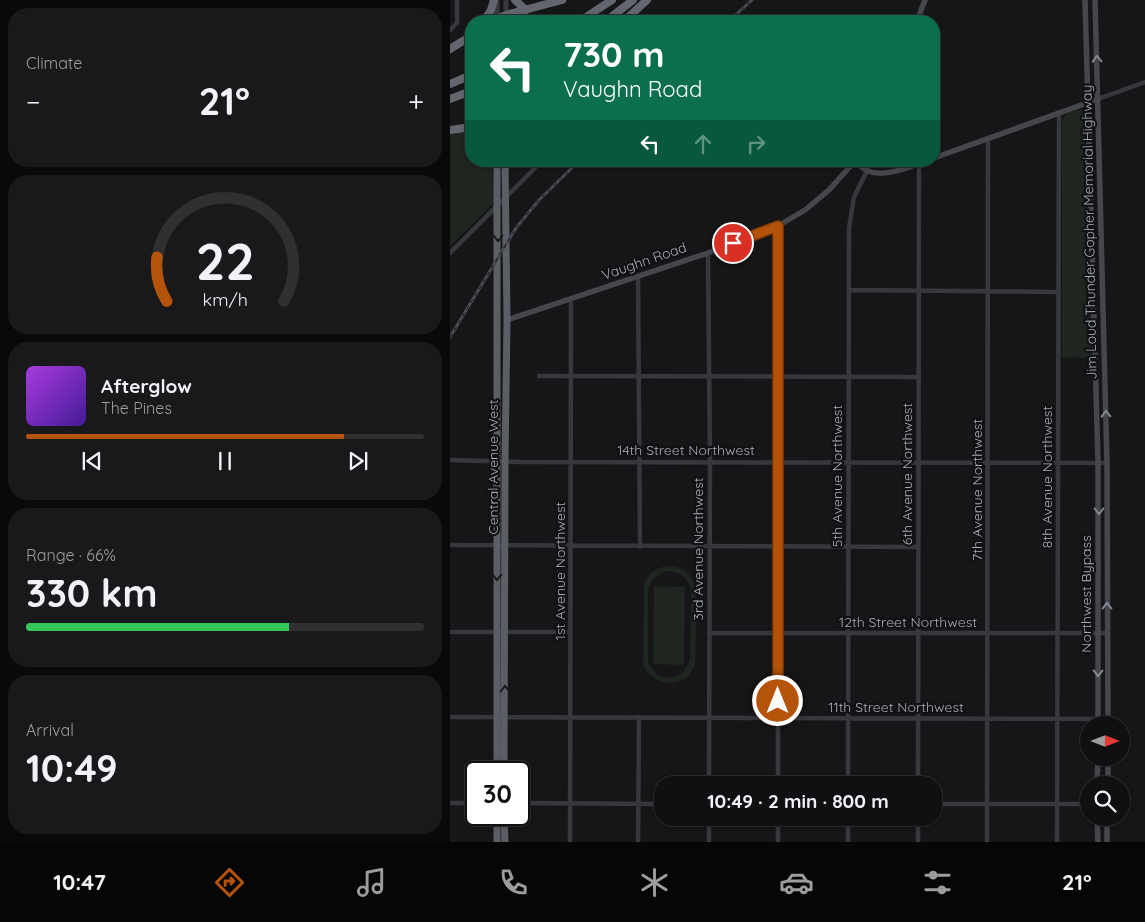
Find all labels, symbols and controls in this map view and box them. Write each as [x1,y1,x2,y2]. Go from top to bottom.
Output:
text: 730 m [563,32,665,76]
icon: left [480,35,545,100]
text: Climate [26,53,82,73]
one-way arrow [1091,55,1102,63]
text: Vaughn Road [563,75,702,103]
text: 21° [199,77,250,125]
text: − [26,84,41,119]
text: + [408,84,424,119]
street label: Jim Loud Thunder Gopher Memorial Highway [1077,84,1101,380]
icon: left [636,130,664,158]
icon: ahead [689,130,717,158]
icon: right [742,130,770,158]
pin [712,222,754,264]
text: 22 [195,228,255,293]
icon: arrive [719,229,747,257]
one-way arrow [493,234,503,242]
street label: Vaughn Road [599,238,689,284]
text: km/h [202,288,248,310]
text: Afterglow [101,374,192,398]
text: The Pines [101,398,172,418]
street label: Central Avenue West [484,399,502,534]
street label: 6th Avenue Northwest [898,403,916,545]
street label: 5th Avenue Northwest [828,405,846,547]
street label: 8th Avenue Northwest [1038,406,1056,548]
one-way arrow [1101,410,1111,418]
street label: 7th Avenue Northwest [968,419,986,561]
street label: 14th Street Northwest [617,441,755,459]
icon: previous [78,447,106,475]
icon: pause [211,447,239,475]
icon: next [344,447,372,475]
street label: 3rd Avenue Northwest [689,477,707,620]
street label: 1st Avenue Northwest [551,502,569,640]
one-way arrow [1093,507,1104,515]
street label: Northwest Bypass [1077,535,1095,653]
text: Range · 66% [26,545,116,565]
text: 330 km [26,569,157,617]
one-way arrow [492,573,502,581]
one-way arrow [1102,602,1112,610]
street label: 12th Street Northwest [839,613,977,631]
one-way arrow [1093,670,1103,678]
position arrow [751,674,803,726]
one-way arrow [500,685,510,692]
street label: 11th Street Northwest [828,698,964,716]
north arrow [1080,716,1130,766]
map controls [1080,716,1130,826]
text: Arrival [26,720,74,740]
text: 10:49 [26,744,118,792]
speed limit sign: 30 [465,761,530,826]
button: search [1080,776,1130,826]
text: 10:49 · 2 min · 800 m [707,789,889,813]
icon: directions [212,865,247,900]
icon: music [354,865,389,900]
icon: phone [496,865,531,900]
icon: climate [637,865,672,900]
icon: car [779,865,814,900]
icon: filters [920,865,955,900]
text: 10:47 [53,868,106,896]
text: 21° [1062,868,1092,896]

